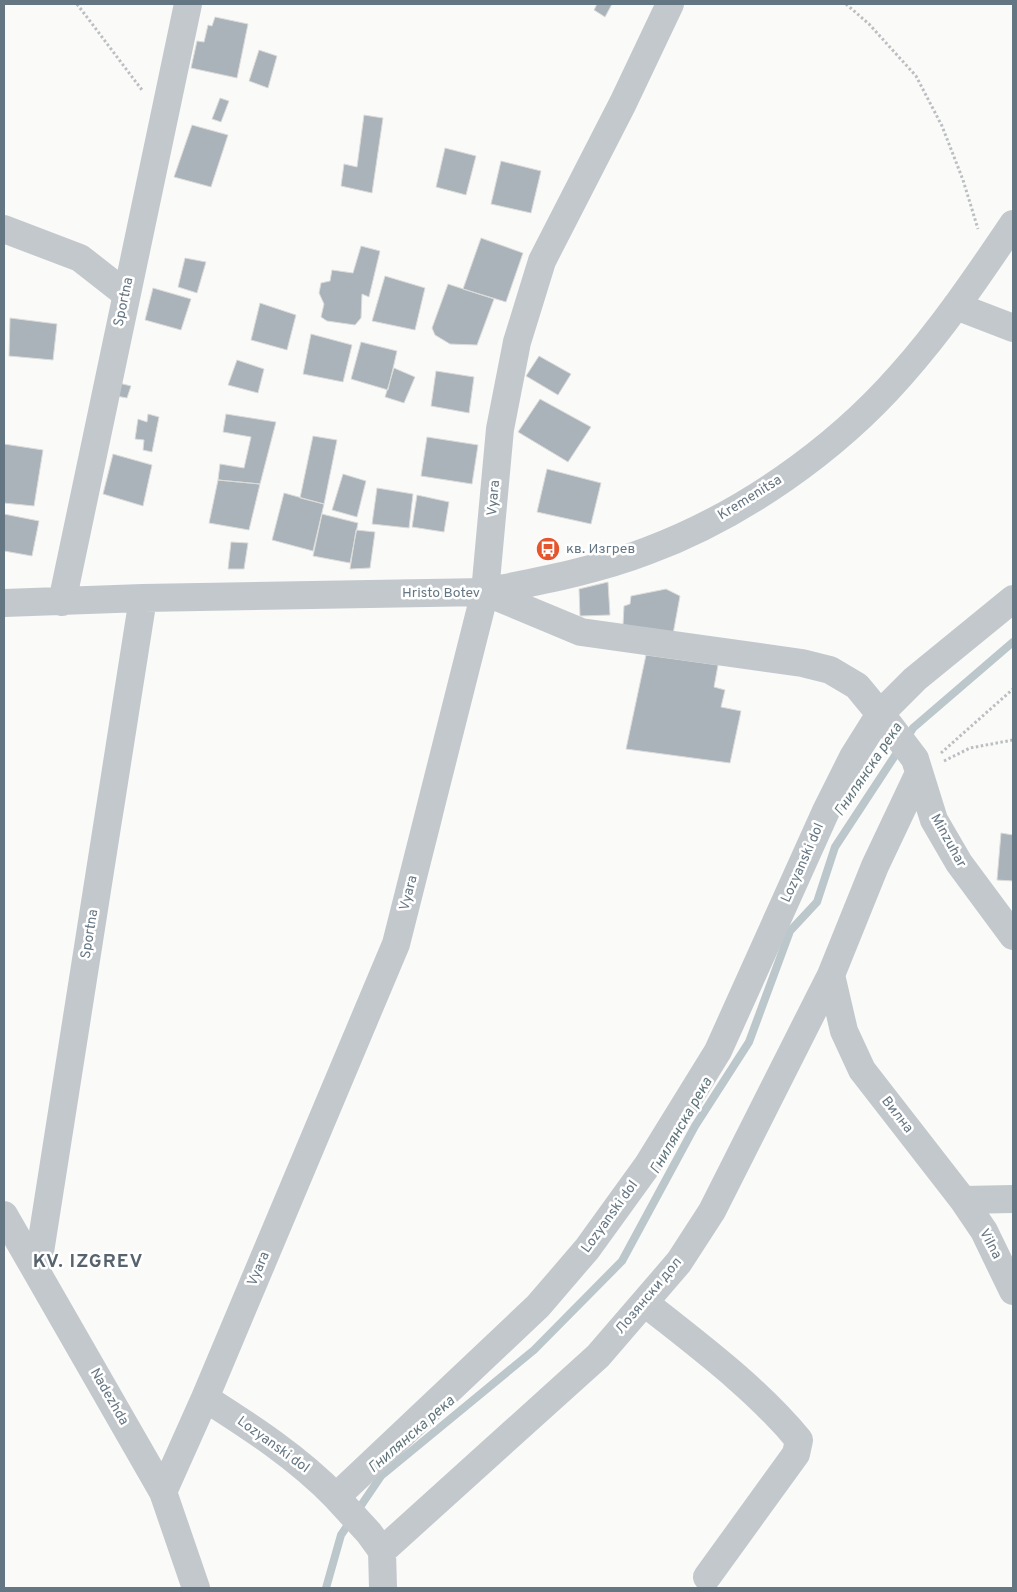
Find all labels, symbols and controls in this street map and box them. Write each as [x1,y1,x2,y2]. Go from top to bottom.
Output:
street label: Sportna [110,276,138,328]
street label: Kremenitsa [715,472,785,524]
street label: Vyara [484,479,504,517]
bus stop icon: кв. Изгрев [535,536,561,562]
place label: кв. Изгрев [566,541,635,558]
street label: Hristo Botev [402,585,480,602]
water label: Гнилянска река [831,719,907,820]
street label: Minzuhar [926,811,970,871]
street label: Lozyanski dol [778,821,828,905]
street label: Vyara [396,874,422,912]
street label: Sportna [78,908,102,960]
water label: Гнилянска река [647,1074,718,1178]
street label: Вилна [877,1093,917,1137]
street label: Lozyanski dol [578,1178,642,1256]
street label: Vilna [975,1226,1005,1262]
street label: Vyara [244,1249,274,1289]
district label: KV. IZGREV [33,1250,143,1274]
street label: Лозянски дол [612,1254,686,1338]
street label: Nadezhda [86,1366,132,1428]
water label: Гнилянска река [365,1392,459,1478]
street label: Lozyanski dol [234,1413,312,1477]

